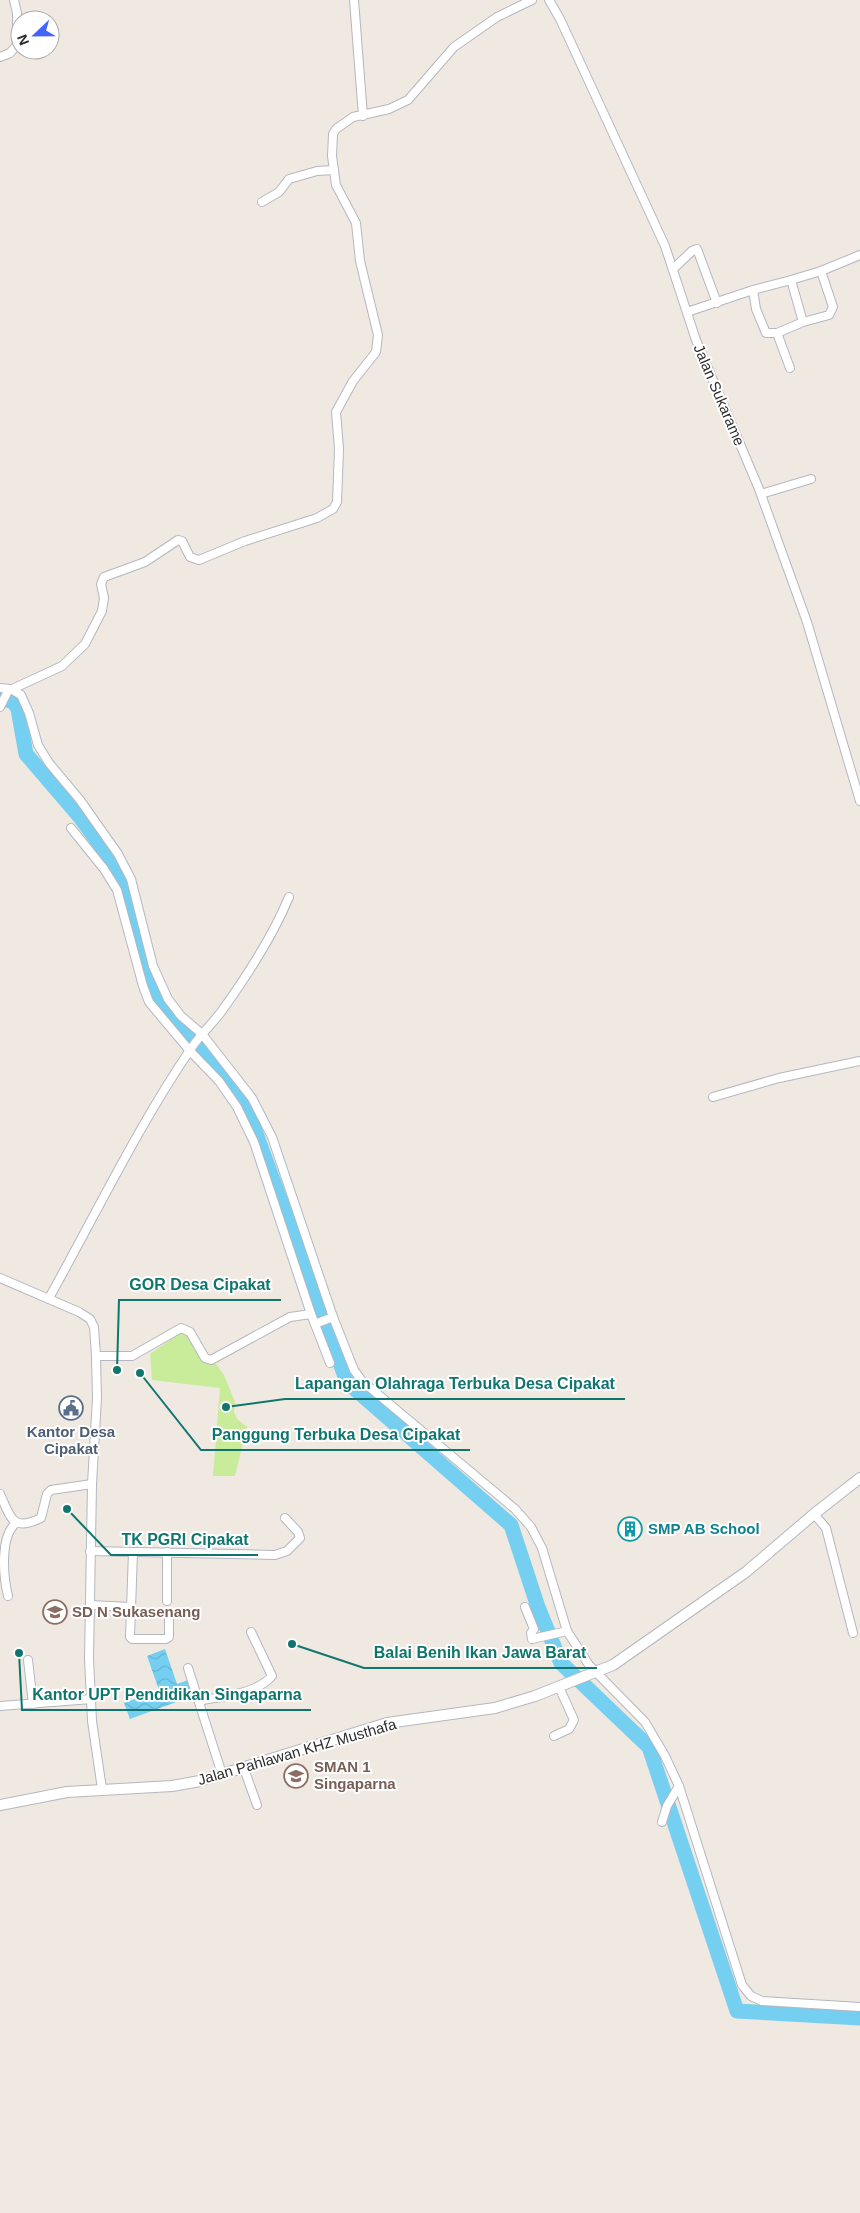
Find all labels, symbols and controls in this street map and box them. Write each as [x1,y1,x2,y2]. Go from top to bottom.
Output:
north arrow [10,10,60,60]
text: N [14,32,32,48]
street label: Jalan Sukarame [690,342,748,448]
callout: GOR Desa Cipakat [119,1269,281,1300]
text: GOR Desa Cipakat [129,1276,271,1293]
callout: Lapangan Olahraga Terbuka Desa Cipakat [285,1368,625,1399]
text: Lapangan Olahraga Terbuka Desa Cipakat [295,1375,616,1392]
public building icon: Kantor Desa Cipakat [58,1395,84,1421]
callout: Panggung Terbuka Desa Cipakat [201,1419,470,1450]
place label: Kantor Desa Cipakat [27,1423,116,1457]
text: Panggung Terbuka Desa Cipakat [212,1426,461,1443]
building icon: SMP AB School [617,1516,643,1542]
place label: SMP AB School [648,1520,760,1537]
callout: TK PGRI Cipakat [111,1524,258,1555]
text: TK PGRI Cipakat [121,1531,249,1548]
school or university icon: SD N Sukasenang [42,1599,68,1625]
place label: SD N Sukasenang [72,1603,200,1620]
callout: Balai Benih Ikan Jawa Barat [364,1637,597,1668]
text: Balai Benih Ikan Jawa Barat [374,1644,587,1661]
callout: Kantor UPT Pendidikan Singaparna [22,1679,311,1710]
text: Kantor UPT Pendidikan Singaparna [32,1686,302,1703]
street label: Jalan Pahlawan KHZ Musthafa [196,1715,399,1788]
place label: SMAN 1 Singaparna [314,1758,396,1792]
school or university icon: SMAN 1 Singaparna [283,1763,309,1789]

